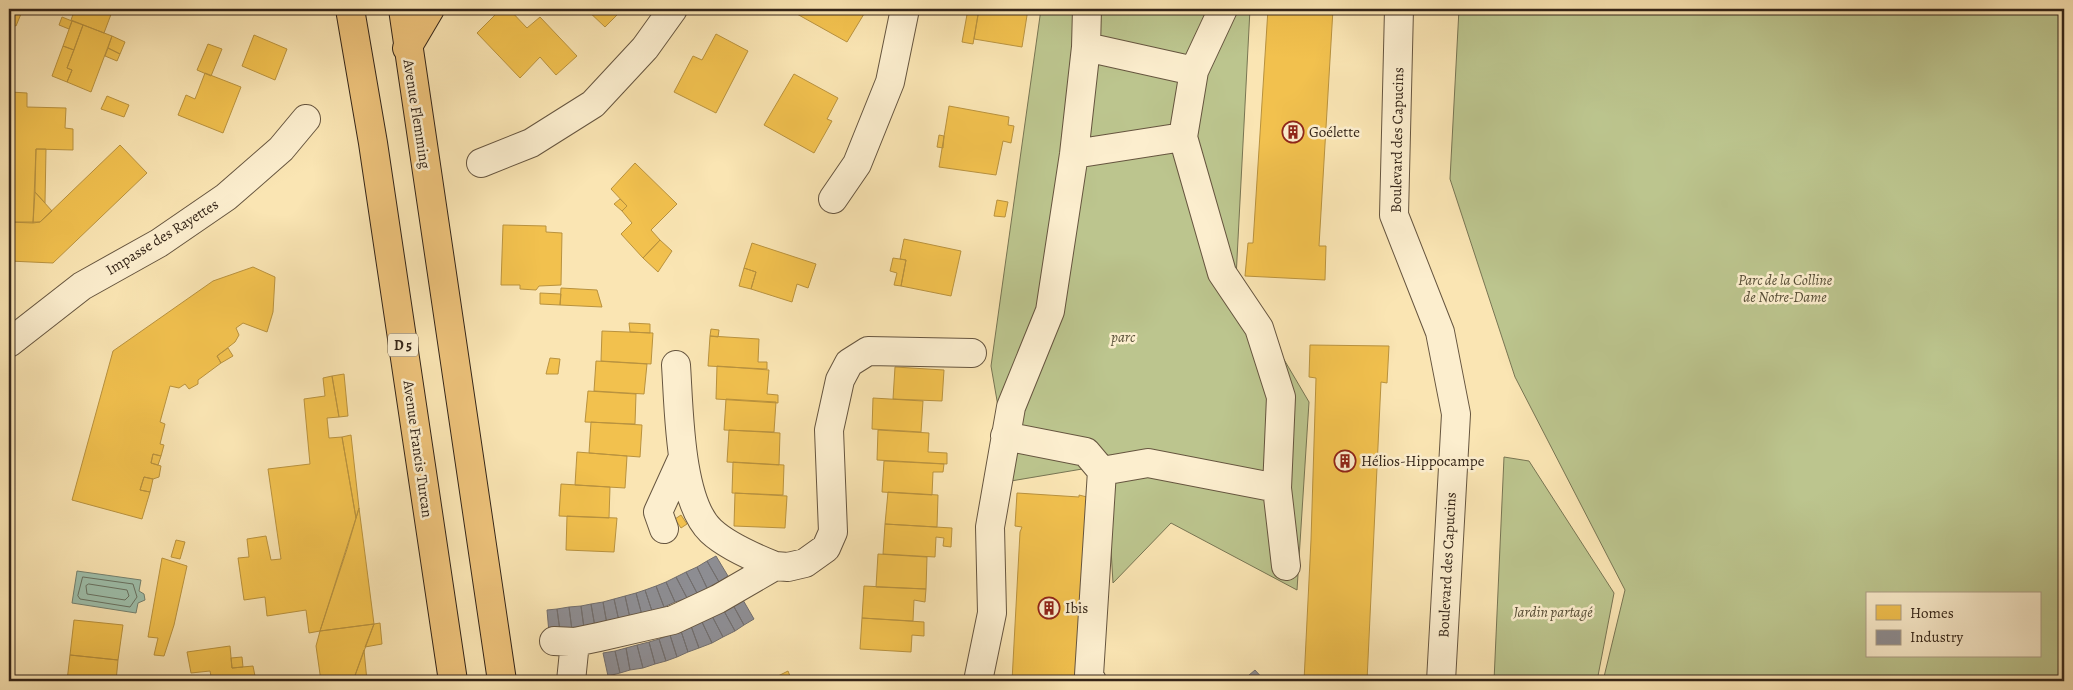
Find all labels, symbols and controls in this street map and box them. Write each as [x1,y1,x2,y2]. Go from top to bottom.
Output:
street label: Avenue Flemming [398,57,436,171]
street label: Boulevard des Capucins [1386,67,1408,213]
building icon: Goélette [1281,120,1305,144]
place label: Goélette [1309,122,1360,142]
street label: Impasse des Rayettes [102,194,222,280]
park label: Parc de la Colline de Notre-Dame [1738,270,1833,307]
park label: parc [1110,327,1136,347]
road number: D 5 [388,334,418,356]
street label: Avenue Francis Turcan [398,378,438,519]
building icon: Hélios-Hippocampe [1333,449,1357,473]
place label: Hélios-Hippocampe [1361,451,1485,471]
street label: Boulevard des Capucins [1433,492,1461,638]
legend [1866,592,2040,658]
building icon: Ibis [1037,596,1061,620]
place label: Ibis [1065,598,1088,618]
park label: Jardin partagé [1512,602,1593,622]
text: Homes [1910,603,1954,623]
text: Industry [1910,627,1964,647]

